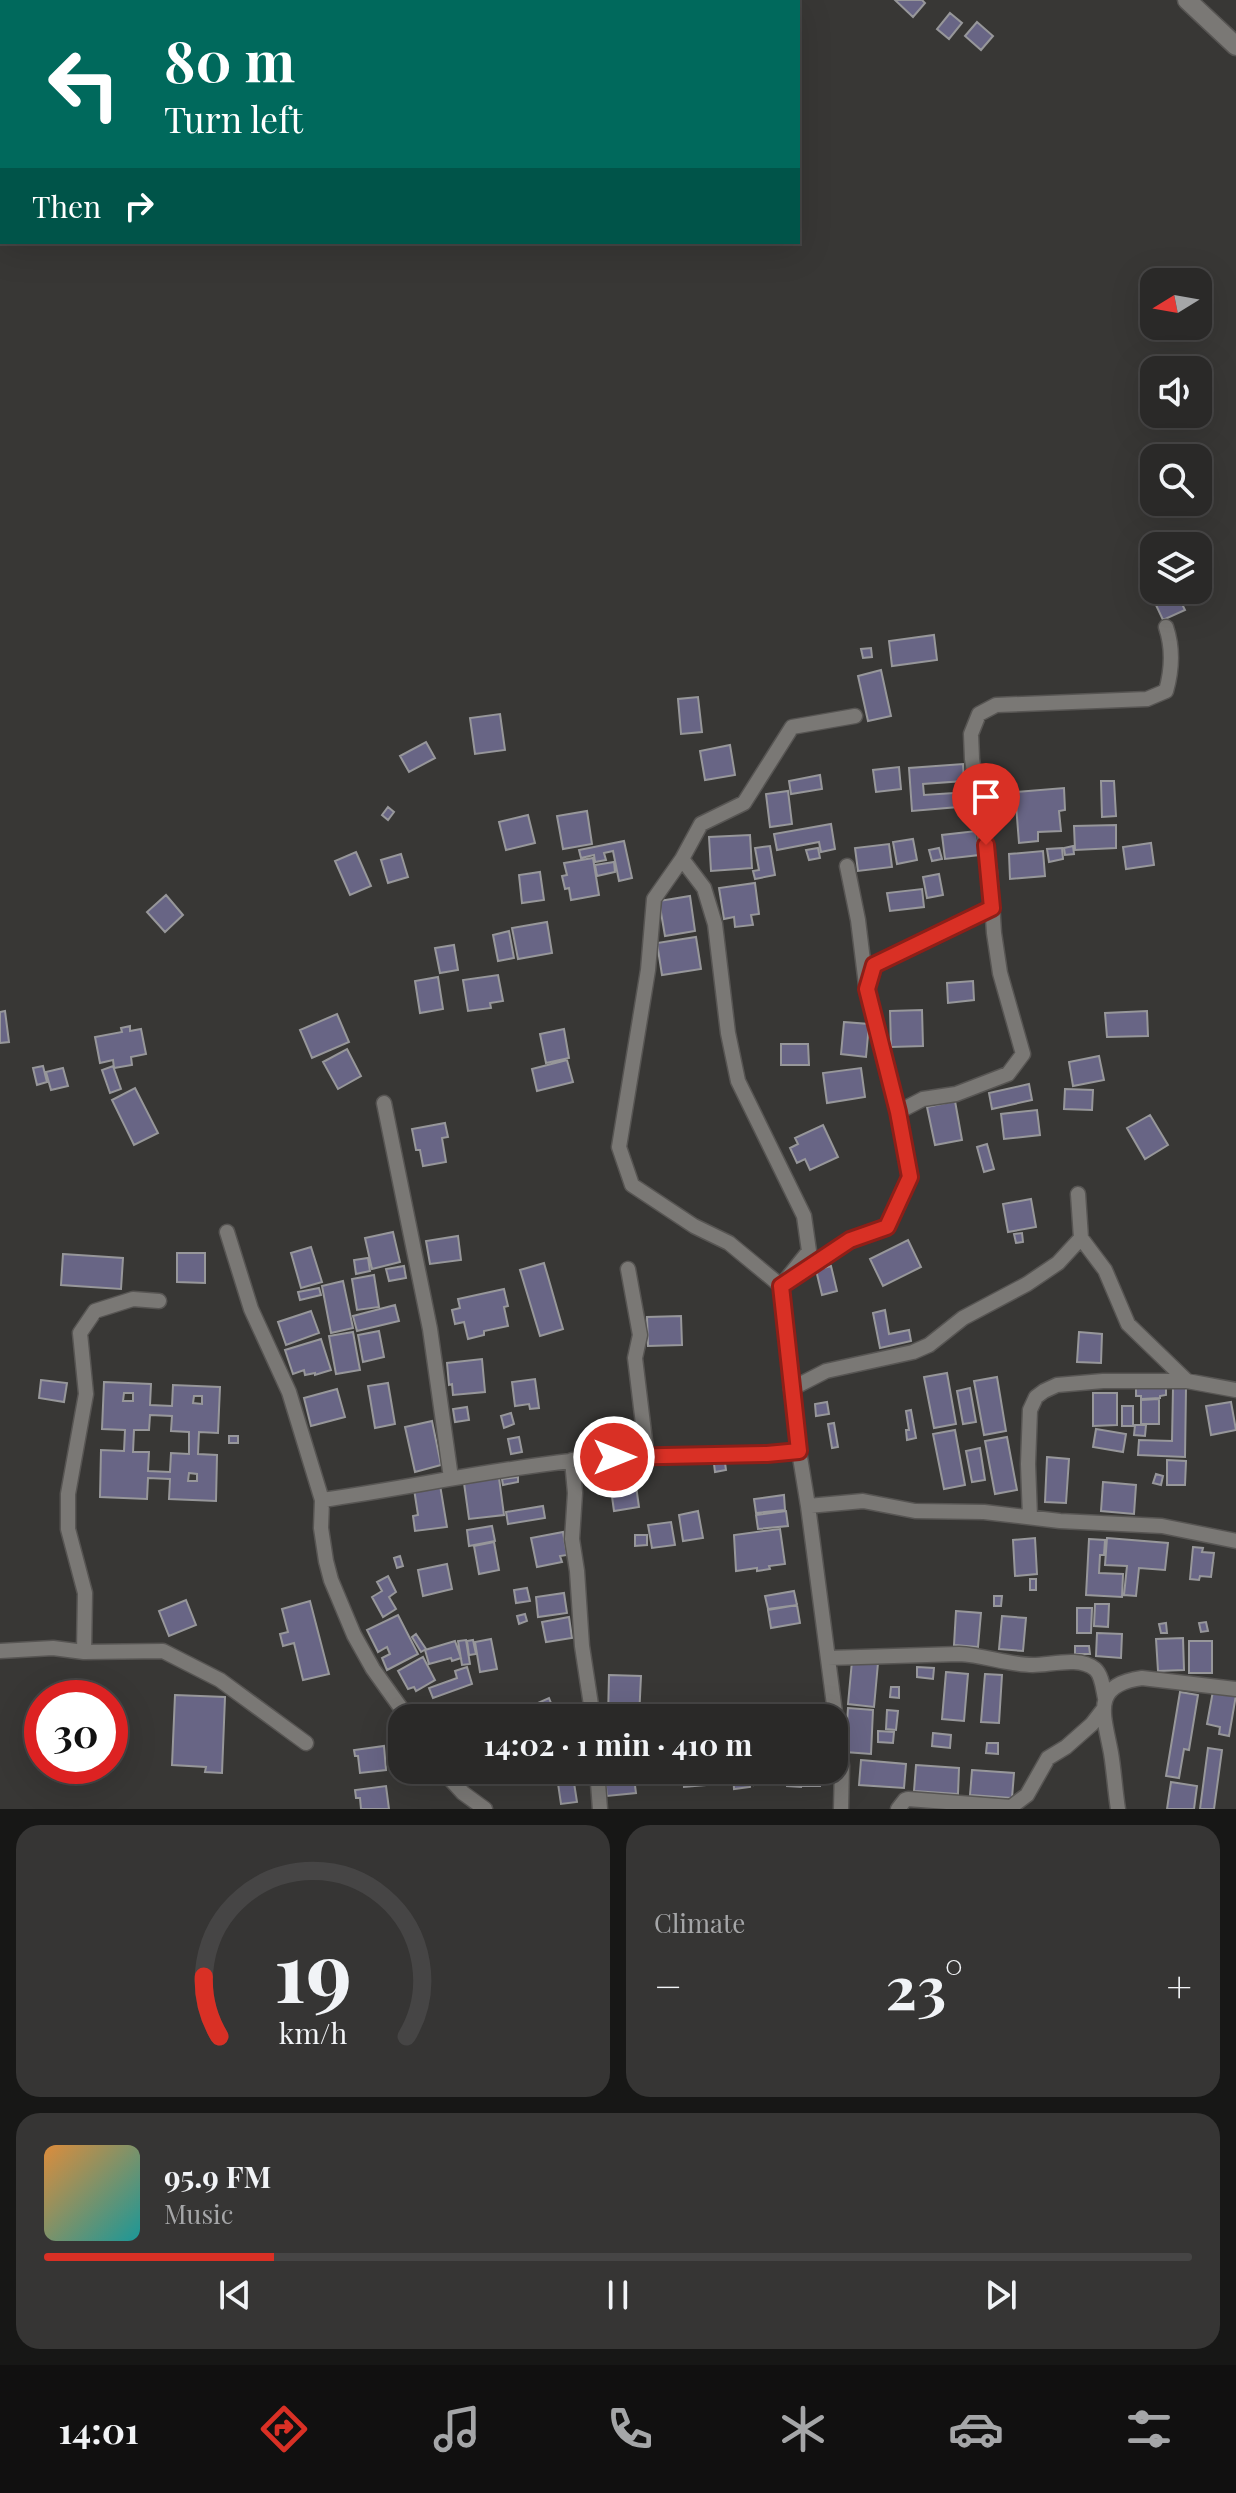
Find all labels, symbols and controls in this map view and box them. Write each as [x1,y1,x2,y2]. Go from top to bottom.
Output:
text: 80 m [164,22,295,97]
icon: left [32,32,136,136]
text: Turn left [164,94,303,142]
icon: right [117,184,161,228]
text: Then [32,186,101,226]
north arrow [1140,268,1212,340]
map controls [1140,268,1212,604]
button: sound [1140,356,1212,428]
button: search [1140,444,1212,516]
button: layers [1140,532,1212,604]
pin [952,763,1020,845]
icon: arrive [964,775,1008,819]
position arrow [572,1415,656,1499]
speed limit sign: 30 [24,1680,128,1784]
text: 14:02 · 1 min · 410 m [483,1724,753,1764]
text: Climate [654,1905,745,1940]
text: 19 [274,1913,352,2024]
text: 23° [886,1945,963,2025]
text: − [654,1955,682,2014]
text: + [1166,1955,1192,2014]
text: km/h [279,2013,347,2051]
text: 95.9 FM [164,2156,271,2196]
text: Music [164,2196,233,2231]
icon: previous [213,2273,257,2317]
icon: pause [596,2273,640,2317]
icon: next [979,2273,1023,2317]
icon: directions [256,2401,312,2457]
icon: music [429,2401,485,2457]
icon: phone [602,2401,658,2457]
icon: climate [775,2401,831,2457]
icon: car [948,2401,1004,2457]
icon: filters [1121,2401,1177,2457]
text: 14:01 [59,2405,139,2453]

